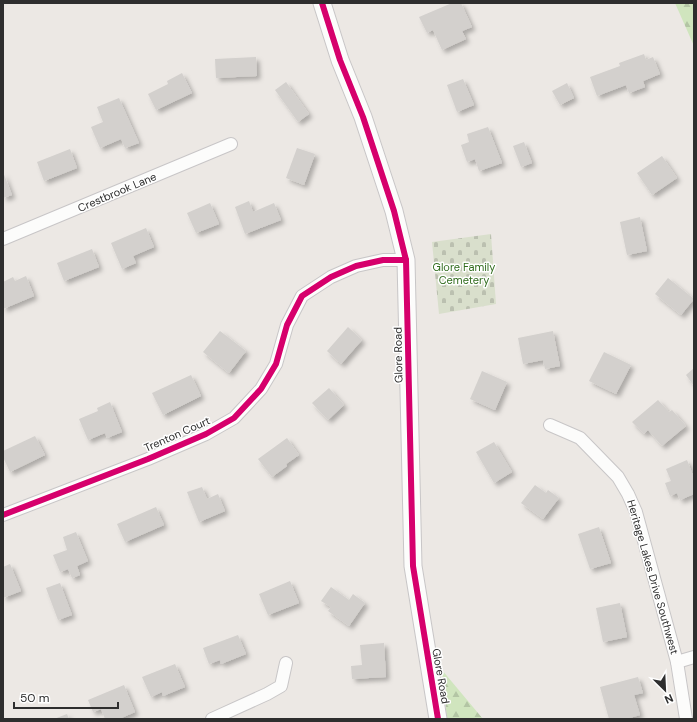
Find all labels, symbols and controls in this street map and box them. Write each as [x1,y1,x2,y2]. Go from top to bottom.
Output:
street label: Crestbrook Lane [76,169,158,215]
park label: Glore Family Cemetery [433,260,495,287]
street label: Glore Road [391,327,405,383]
street label: Trenton Court [142,413,212,455]
street label: Heritage Lakes Drive Southwest [624,498,682,656]
street label: Glore Road [429,647,453,705]
north arrow [645,670,685,710]
scale bar [14,684,118,710]
text: 50 m [20,690,49,706]
text: N [663,691,676,707]

